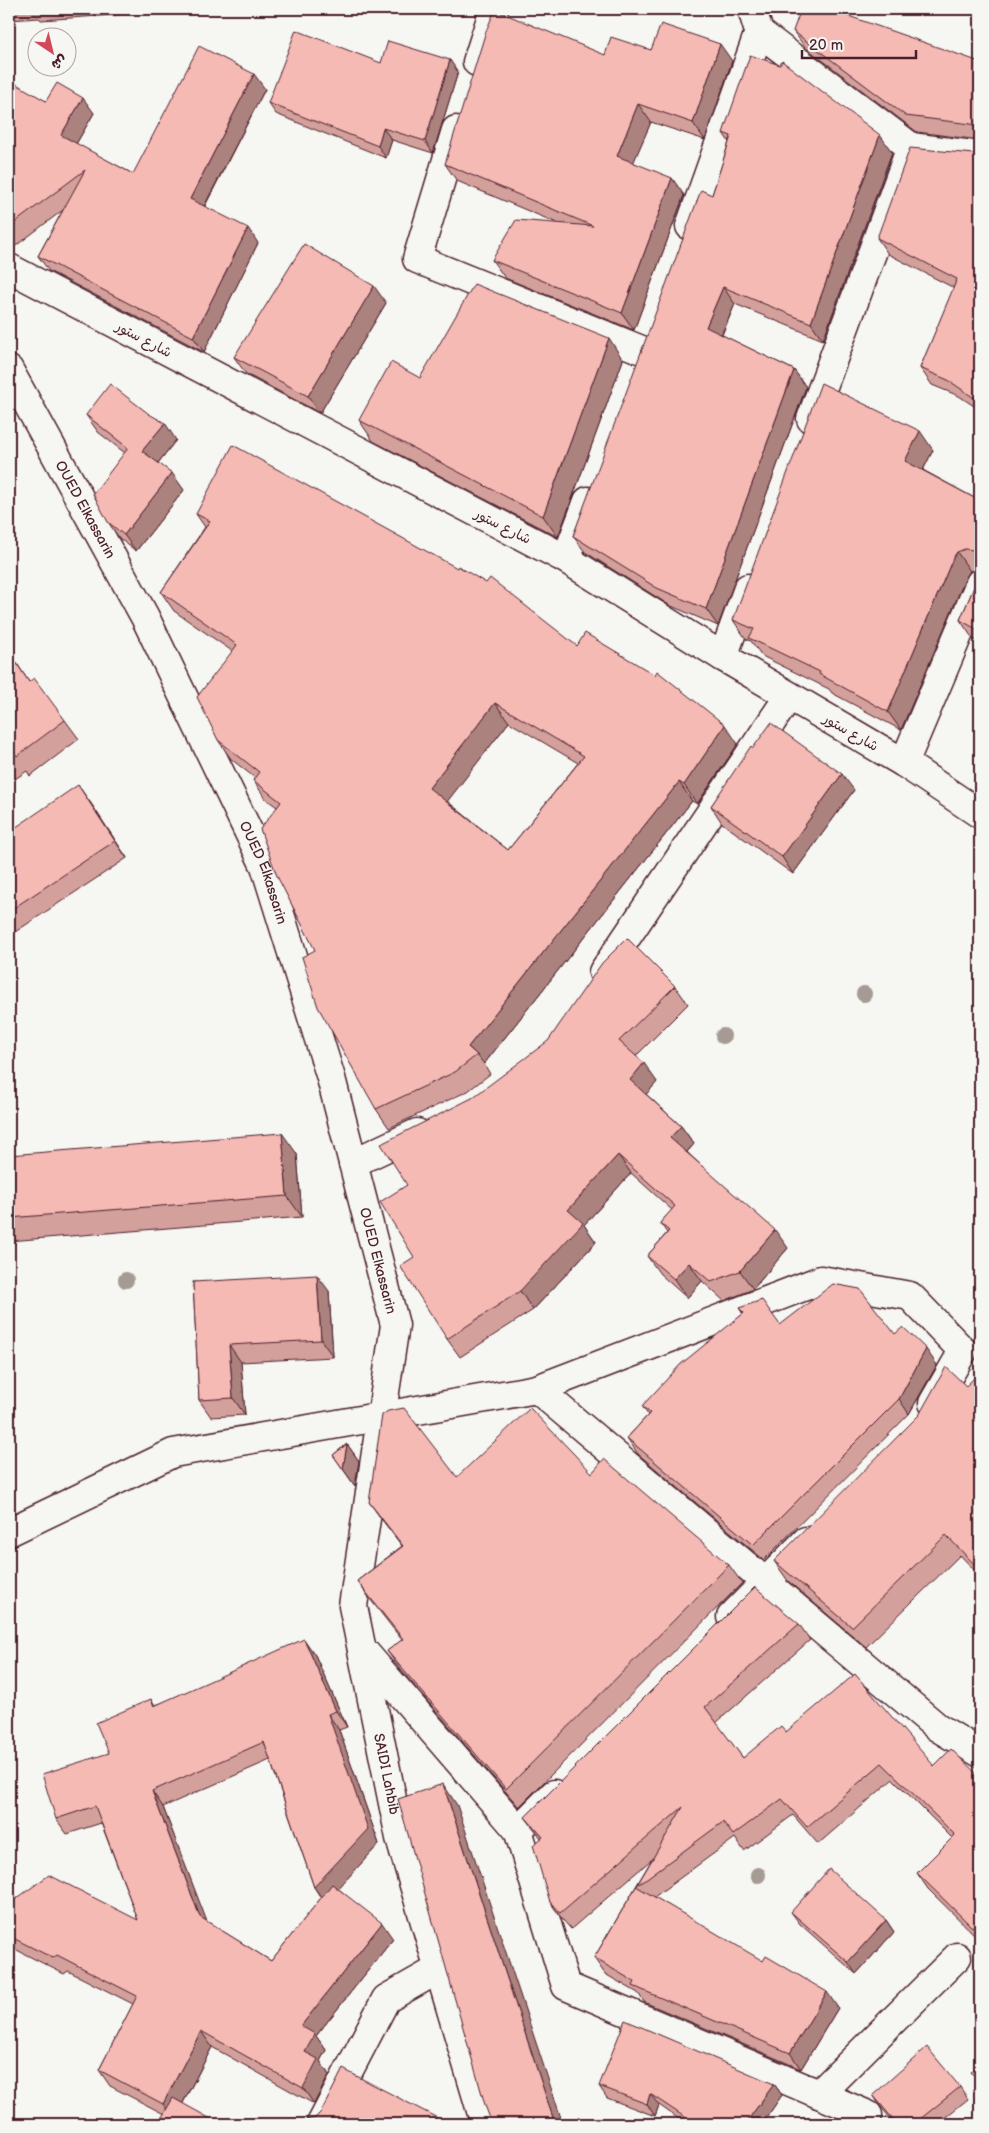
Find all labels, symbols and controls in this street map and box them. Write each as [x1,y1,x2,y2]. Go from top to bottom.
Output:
north arrow [28,28,78,78]
scale bar [802,28,915,60]
text: 20 m [809,36,843,55]
text: ش [48,51,70,74]
street label: شارع ستور [112,317,175,362]
street label: OUED Elkassarin [51,458,119,562]
street label: شارع ستور [470,505,534,549]
street label: شارع ستور [819,709,881,756]
street label: OUED Elkassarin [236,818,291,926]
street label: OUED Elkassarin [356,1206,400,1316]
street label: SAIDI Lahbib [370,1732,403,1816]

